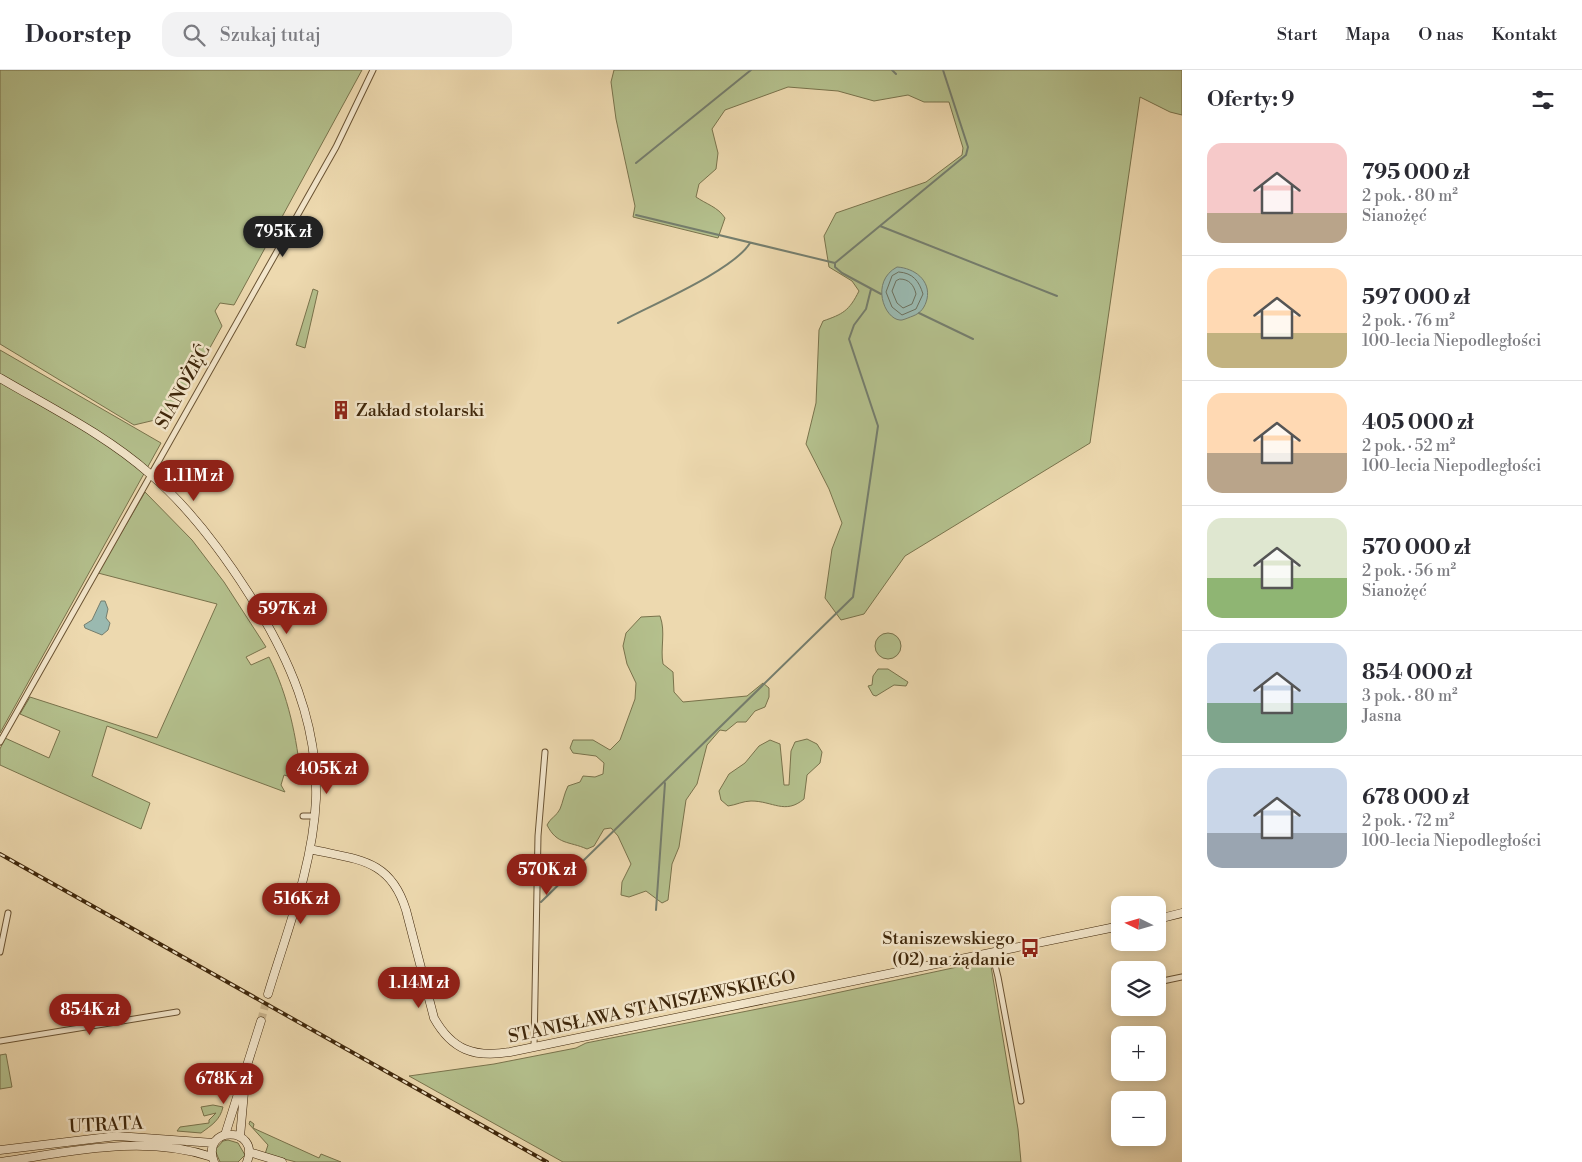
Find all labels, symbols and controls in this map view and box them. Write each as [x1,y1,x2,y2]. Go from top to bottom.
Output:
search box [162,12,512,57]
text: Doorstep [25,20,132,50]
icon: search [180,21,208,49]
text: Szukaj tutaj [220,23,321,47]
text: Start [1277,23,1318,46]
text: Mapa [1346,23,1390,46]
text: O nas [1418,23,1464,46]
text: Kontakt [1492,23,1557,46]
icon: filters [1529,86,1557,114]
text: Oferty: 9 [1207,87,1295,113]
text: 795 000 zł [1362,160,1470,186]
icon: home [1247,163,1307,223]
text: 2 pok. · 80 m² [1362,186,1458,206]
text: Sianożęć [1362,206,1427,226]
pin: 795K zł [237,216,329,258]
text: 795K zł [254,222,312,242]
text: 597 000 zł [1362,285,1470,311]
icon: home [1247,288,1307,348]
text: 2 pok. · 76 m² [1362,311,1455,331]
text: 100-lecia Niepodległości [1362,331,1541,351]
street label: SIANOŻĘĆ [150,341,216,433]
building icon: Zakład stolarski [330,399,352,421]
place label: Zakład stolarski [356,399,484,422]
text: 405 000 zł [1362,410,1474,436]
icon: home [1247,413,1307,473]
text: 2 pok. · 52 m² [1362,436,1455,456]
text: 100-lecia Niepodległości [1362,456,1541,476]
pin: 1.11M zł [142,460,246,502]
text: 1.11M zł [165,466,223,486]
text: 570 000 zł [1362,535,1471,561]
icon: home [1247,538,1307,598]
text: 2 pok. · 56 m² [1362,561,1456,581]
text: Sianożęć [1362,581,1427,601]
pin: 597K zł [241,592,333,635]
text: 597K zł [258,599,316,619]
text: 854 000 zł [1362,660,1472,686]
icon: home [1247,663,1307,723]
text: 3 pok. · 80 m² [1362,686,1458,706]
text: Jasna [1362,706,1402,726]
pin: 405K zł [281,752,373,795]
text: 405K zł [297,759,357,779]
text: 678 000 zł [1362,785,1469,811]
icon: home [1247,788,1307,848]
text: 2 pok. · 72 m² [1362,811,1454,831]
text: 100-lecia Niepodległości [1362,831,1541,851]
pin: 570K zł [501,854,593,896]
text: 570K zł [518,860,576,880]
pin: 516K zł [255,882,347,925]
text: 516K zł [273,889,329,909]
north arrow [1111,896,1166,951]
map controls [1111,896,1166,1146]
place label: Staniszewskiego (02) na żądanie [882,927,1015,971]
bus stop icon: Staniszewskiego (02) na żądanie [1019,937,1041,959]
button: layers [1111,961,1166,1016]
street label: STANISŁAWA STANISZEWSKIEGO [506,965,798,1049]
pin: 1.14M zł [367,966,471,1009]
text: 1.14M zł [389,973,449,993]
pin: 854K zł [44,994,136,1036]
text: 854K zł [60,1000,120,1020]
button: + [1111,1026,1166,1081]
pin: 678K zł [178,1062,270,1105]
text: 678K zł [195,1069,253,1089]
button: − [1111,1091,1166,1146]
street label: UTRATA [68,1112,144,1138]

